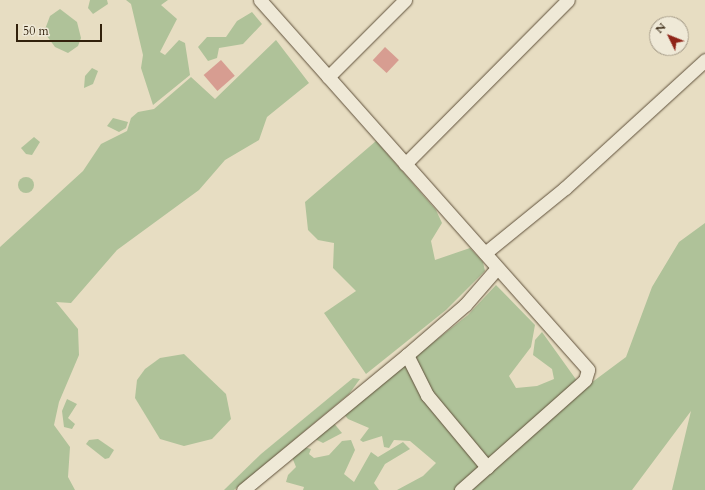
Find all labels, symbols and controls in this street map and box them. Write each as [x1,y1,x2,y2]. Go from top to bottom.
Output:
scale bar [18,16,104,42]
north arrow [649,16,689,56]
text: N [652,20,669,37]
text: 50 m [23,23,49,39]

